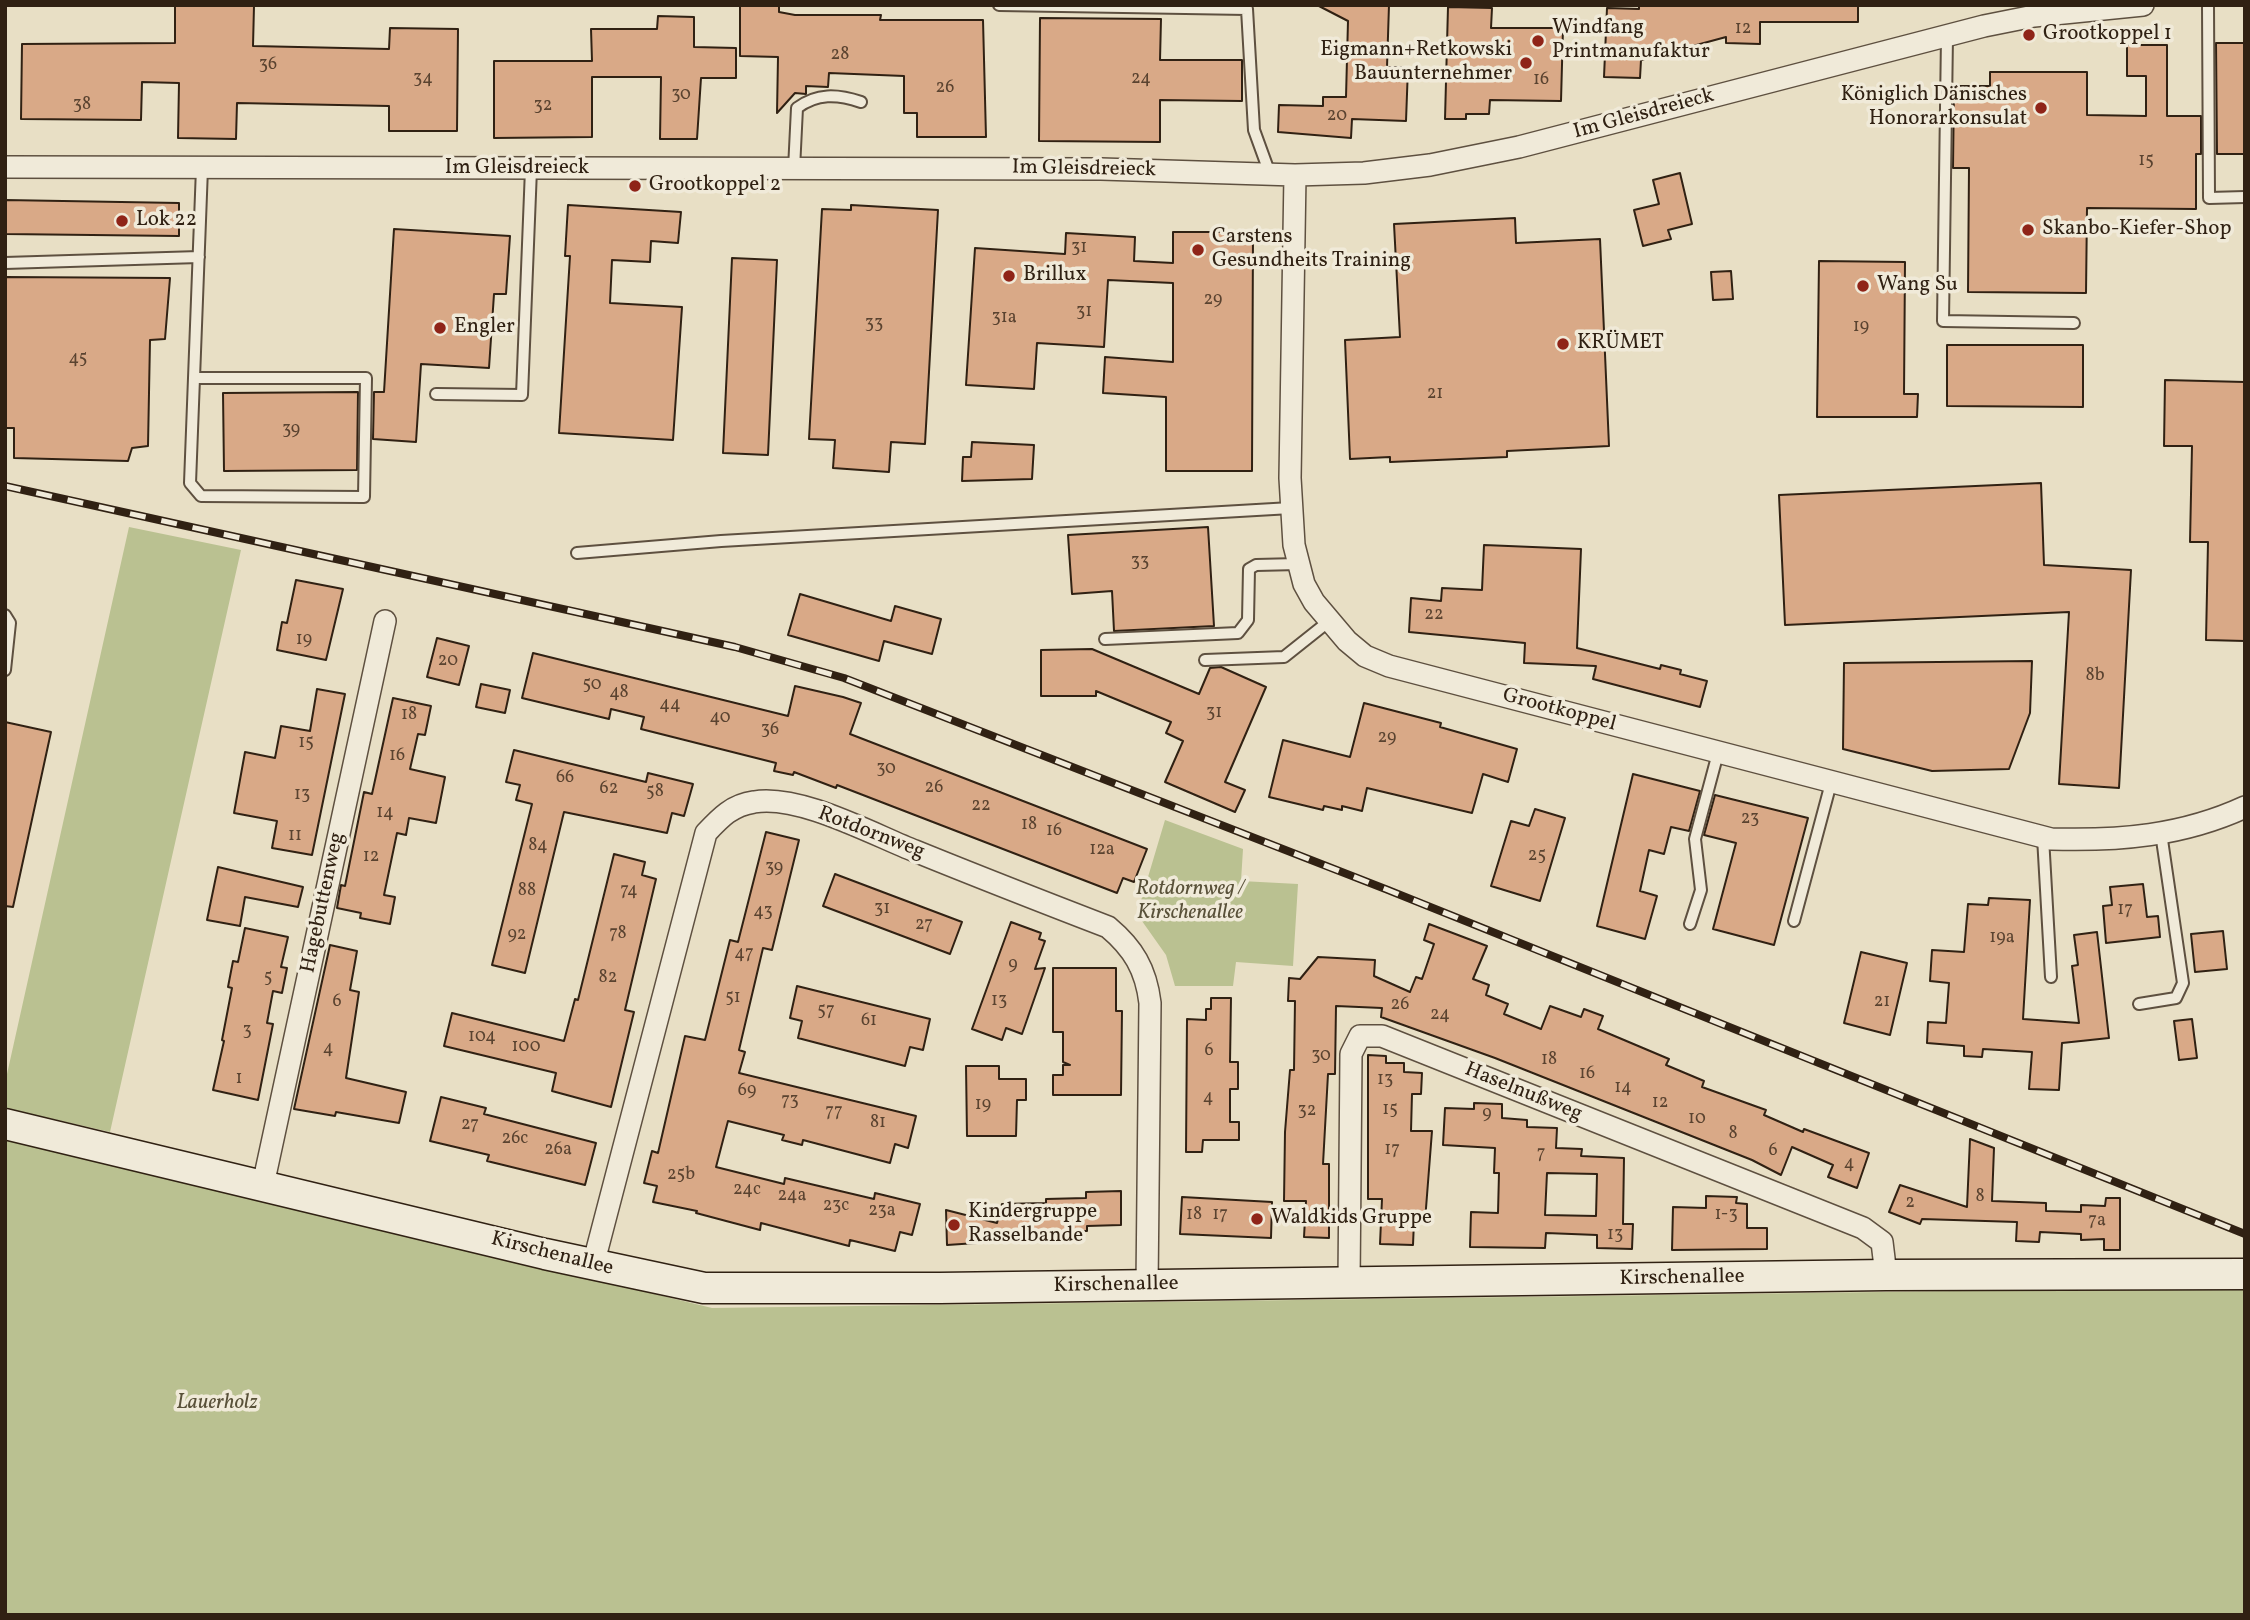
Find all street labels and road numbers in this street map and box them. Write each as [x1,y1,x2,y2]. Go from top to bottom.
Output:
street label: Im Gleisdreieck [1571,84,1717,146]
street label: Im Gleisdreieck [445,156,589,182]
street label: Im Gleisdreieck [1012,156,1156,184]
street label: Grootkoppel [1499,684,1619,738]
street label: Rotdornweg [814,802,928,866]
street label: Hagebuttenweg [297,830,351,976]
street label: Haselnußweg [1460,1058,1586,1128]
street label: Kirschenallee [488,1228,616,1282]
street label: Kirschenallee [1619,1265,1745,1293]
street label: Kirschenallee [1053,1272,1179,1300]

